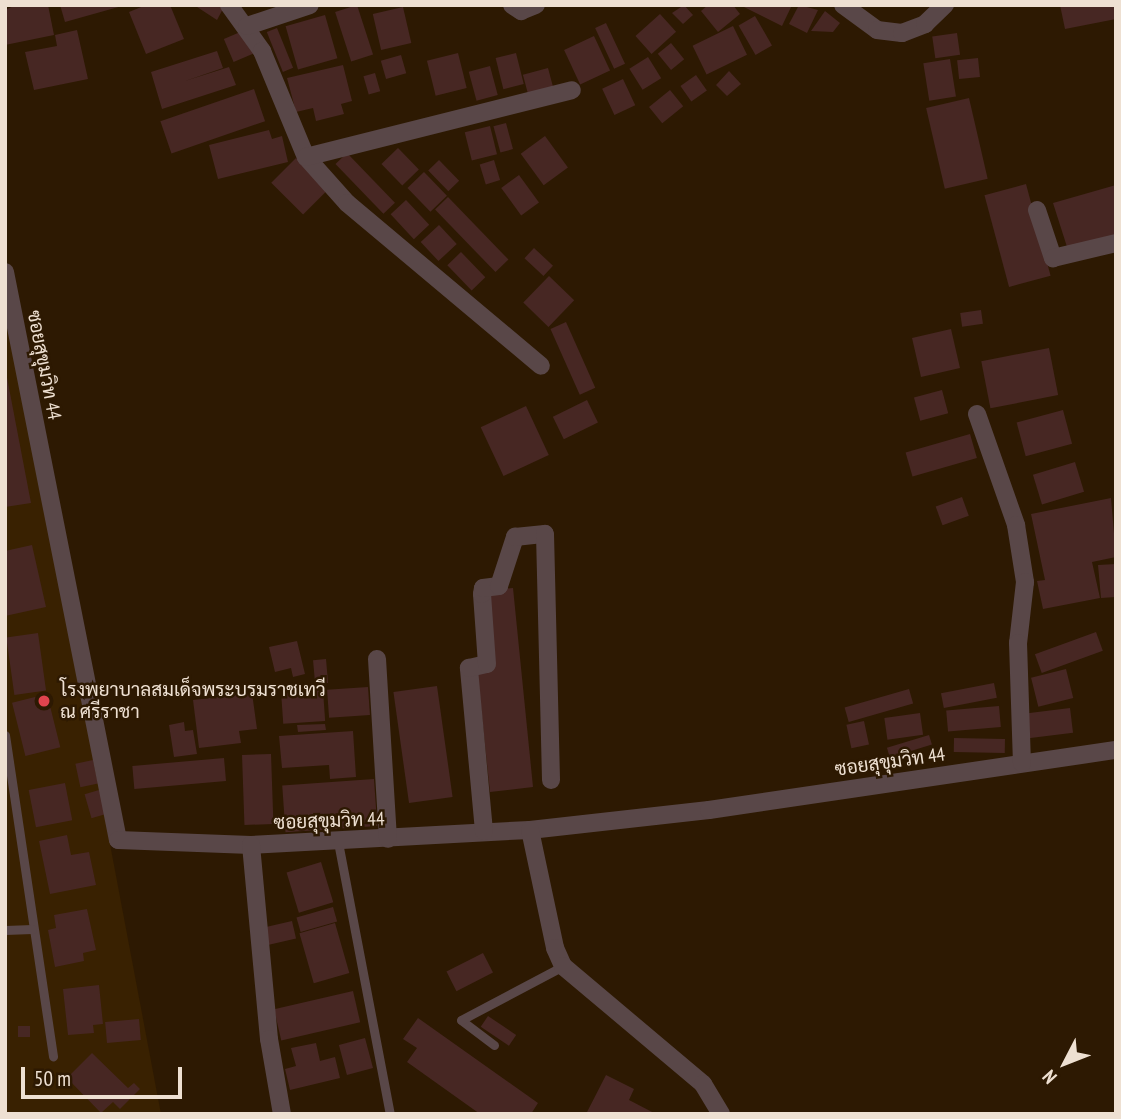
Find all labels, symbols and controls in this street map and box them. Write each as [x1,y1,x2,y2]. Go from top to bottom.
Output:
street label: ซอยสุขุมวิท 44 [22,308,66,422]
place label: โรงพยาบาลสมเด็จพระบรมราชเทวี ณ ศรีราชา [60,679,326,723]
marker: โรงพยาบาลสมเด็จพระบรมราชเทวี ณ ศรีราชา [34,691,54,711]
street label: ซอยสุขุมวิท 44 [833,743,947,781]
street label: ซอยสุขุมวิท 44 [273,808,385,834]
north arrow [1030,1028,1100,1098]
scale bar [24,1052,186,1096]
text: 50 m [34,1065,71,1092]
text: N [1037,1065,1062,1089]

